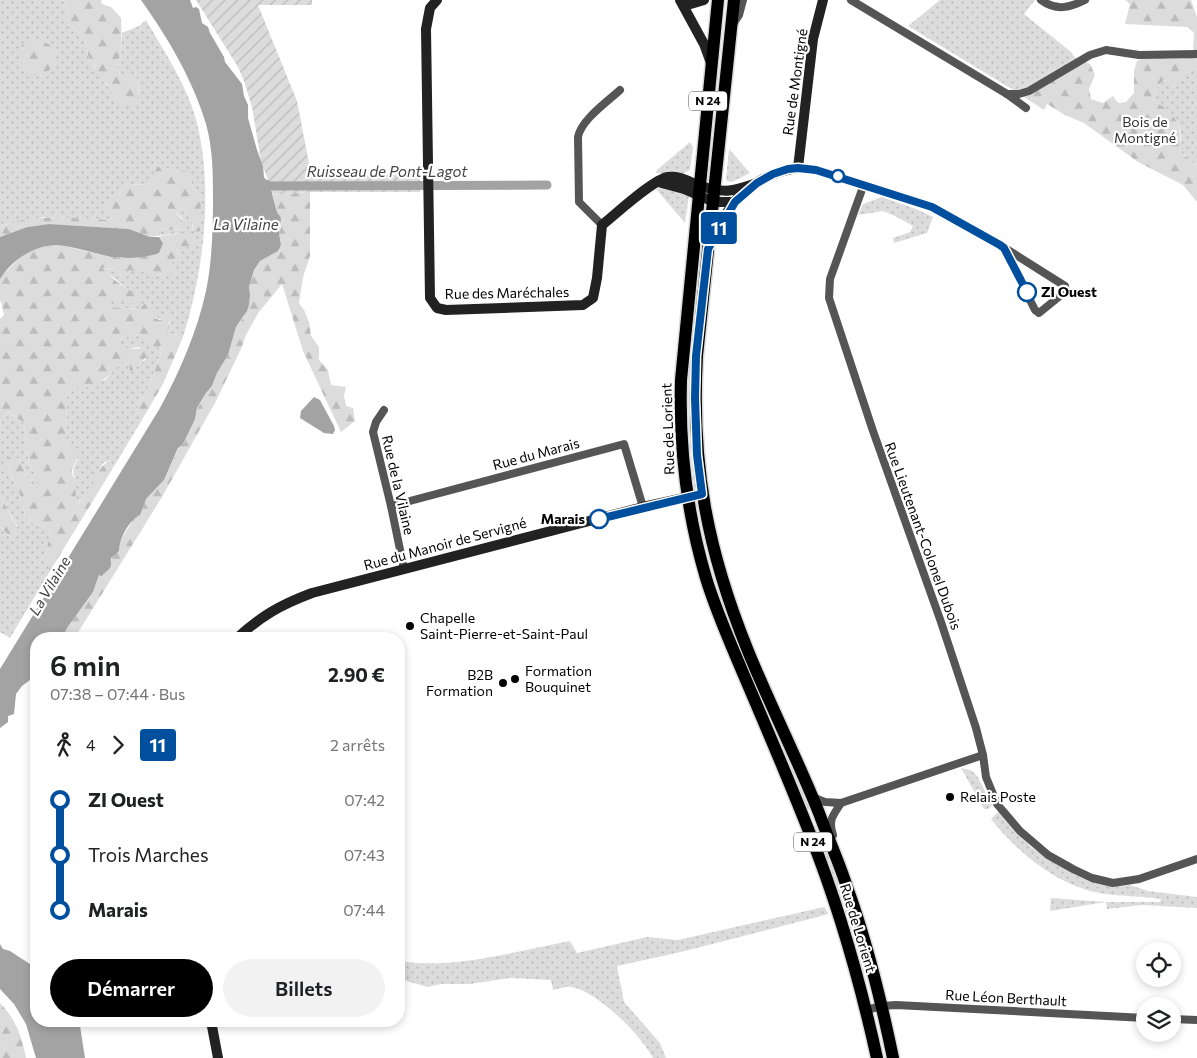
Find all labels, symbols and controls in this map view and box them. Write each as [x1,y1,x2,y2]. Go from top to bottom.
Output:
street label: Rue de Montigné [779,28,810,136]
road number: N 24 [689,92,727,110]
park label: Bois de Montigné [1114,113,1176,146]
water label: Ruisseau de Pont-Lagot [307,162,468,180]
unlabelled marker [831,169,845,183]
line badge: 11 [696,212,742,244]
water label: La Vilaine [213,215,279,233]
text: 11 [711,217,727,239]
marker: ZI Ouest [1017,282,1037,302]
street label: Rue des Maréchales [445,283,569,302]
place label: ZI Ouest [1041,283,1097,300]
street label: Rue de Lorient [657,382,678,475]
street label: Rue de la Vilaine [379,433,418,536]
street label: Rue du Marais [491,434,581,473]
street label: Rue Lieutenant-Colonel Dubois [882,440,965,632]
marker: Marais [589,509,609,529]
place label: Marais [541,510,585,527]
street label: Rue du Manoir de Servigné [362,514,528,573]
water label: La Vilaine [25,553,74,618]
place label: Chapelle Saint-Pierre-et-Saint-Paul [420,609,588,642]
marker: Chapelle Saint-Pierre-et-Saint-Paul [404,620,416,632]
text: 6 min [50,648,121,682]
place label: Formation Bouquinet [525,662,592,695]
text: 2.90 € [328,663,385,686]
place label: B2B Formation [426,666,493,699]
marker: Formation Bouquinet [509,673,521,685]
marker: B2B Formation [497,677,509,689]
text: 07:38 – 07:44 · Bus [50,684,185,703]
icon: walk [50,731,78,759]
icon: forward [104,731,132,759]
text: 11 [150,734,166,756]
text: 4 [86,735,96,754]
text: 2 arrêts [330,735,385,754]
text: ZI Ouest [88,788,164,811]
place label: Relais Poste [960,788,1036,805]
text: 07:42 [344,790,385,809]
marker: Relais Poste [944,791,956,803]
road number: N 24 [794,832,832,852]
text: Trois Marches [88,843,209,866]
text: 07:43 [344,845,385,864]
street label: Rue de Lorient [837,881,880,975]
text: Marais [88,898,148,921]
text: 07:44 [343,900,385,919]
map controls [1136,942,1181,1042]
button: locate [1136,942,1181,987]
button: Démarrer [50,959,213,1017]
button: Billets [223,959,385,1017]
street label: Rue Léon Berthault [945,986,1068,1009]
button: layers [1136,997,1181,1042]

